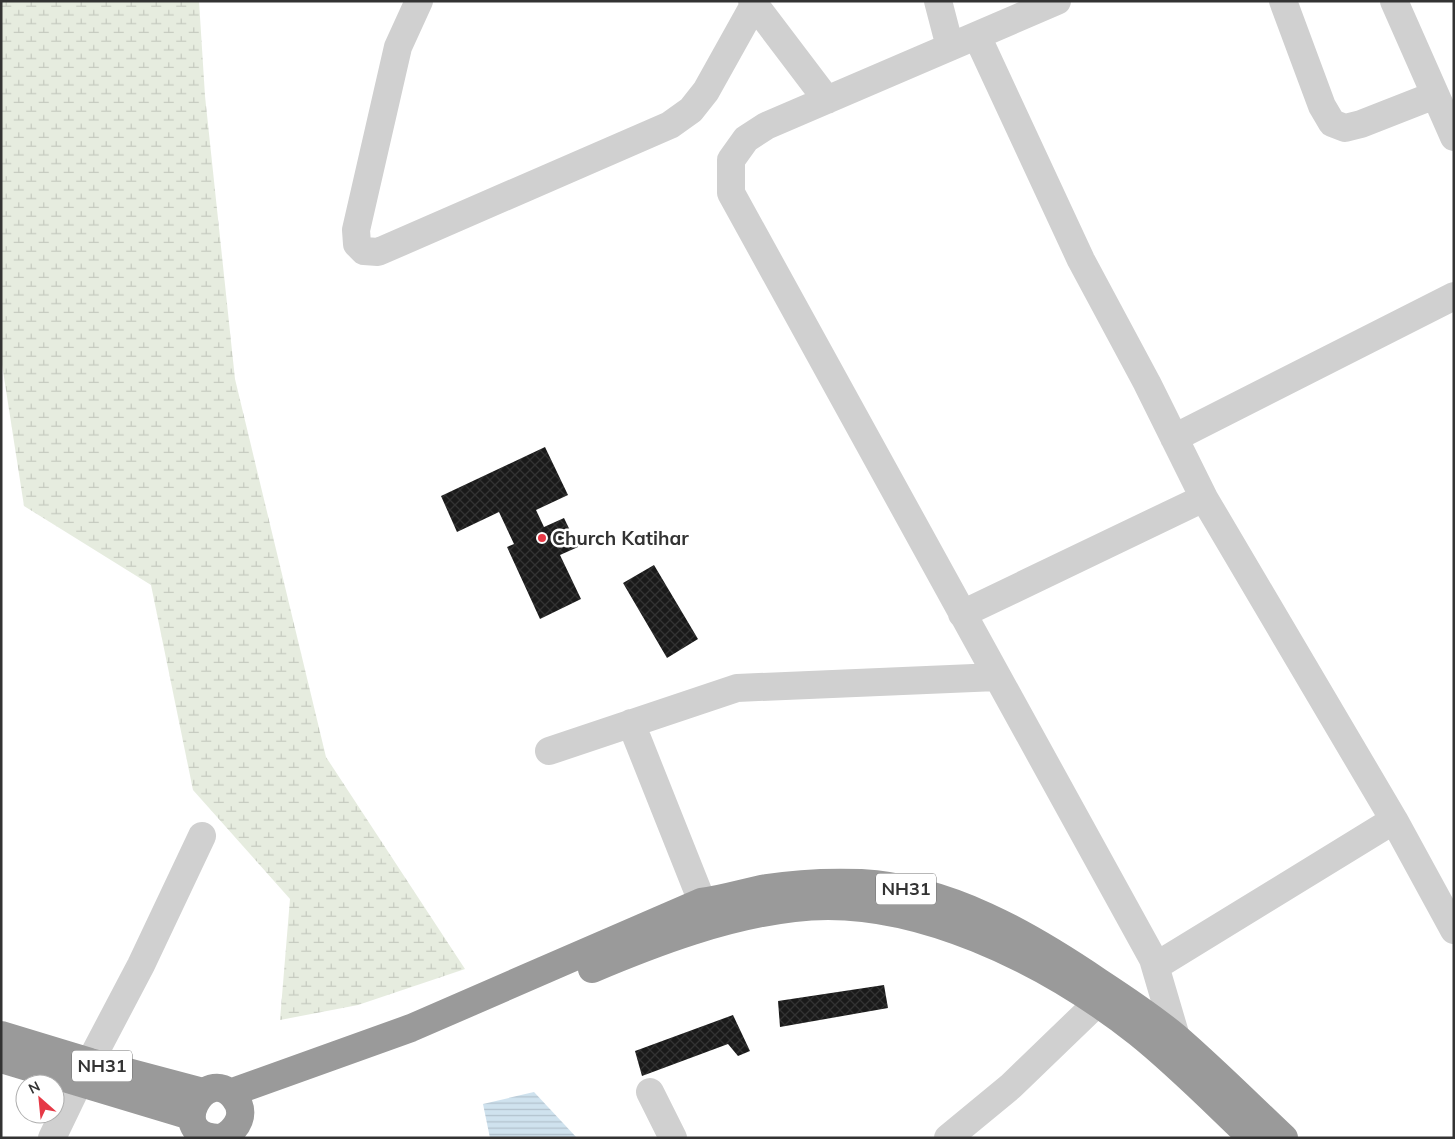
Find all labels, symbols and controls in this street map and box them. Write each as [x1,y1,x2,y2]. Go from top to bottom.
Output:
place label: Church Katihar [552,526,689,550]
marker: Church Katihar [536,532,548,544]
road number: NH31 [876,874,936,904]
road number: NH31 [72,1050,132,1082]
north arrow [15,1074,65,1124]
text: N [25,1077,43,1098]

